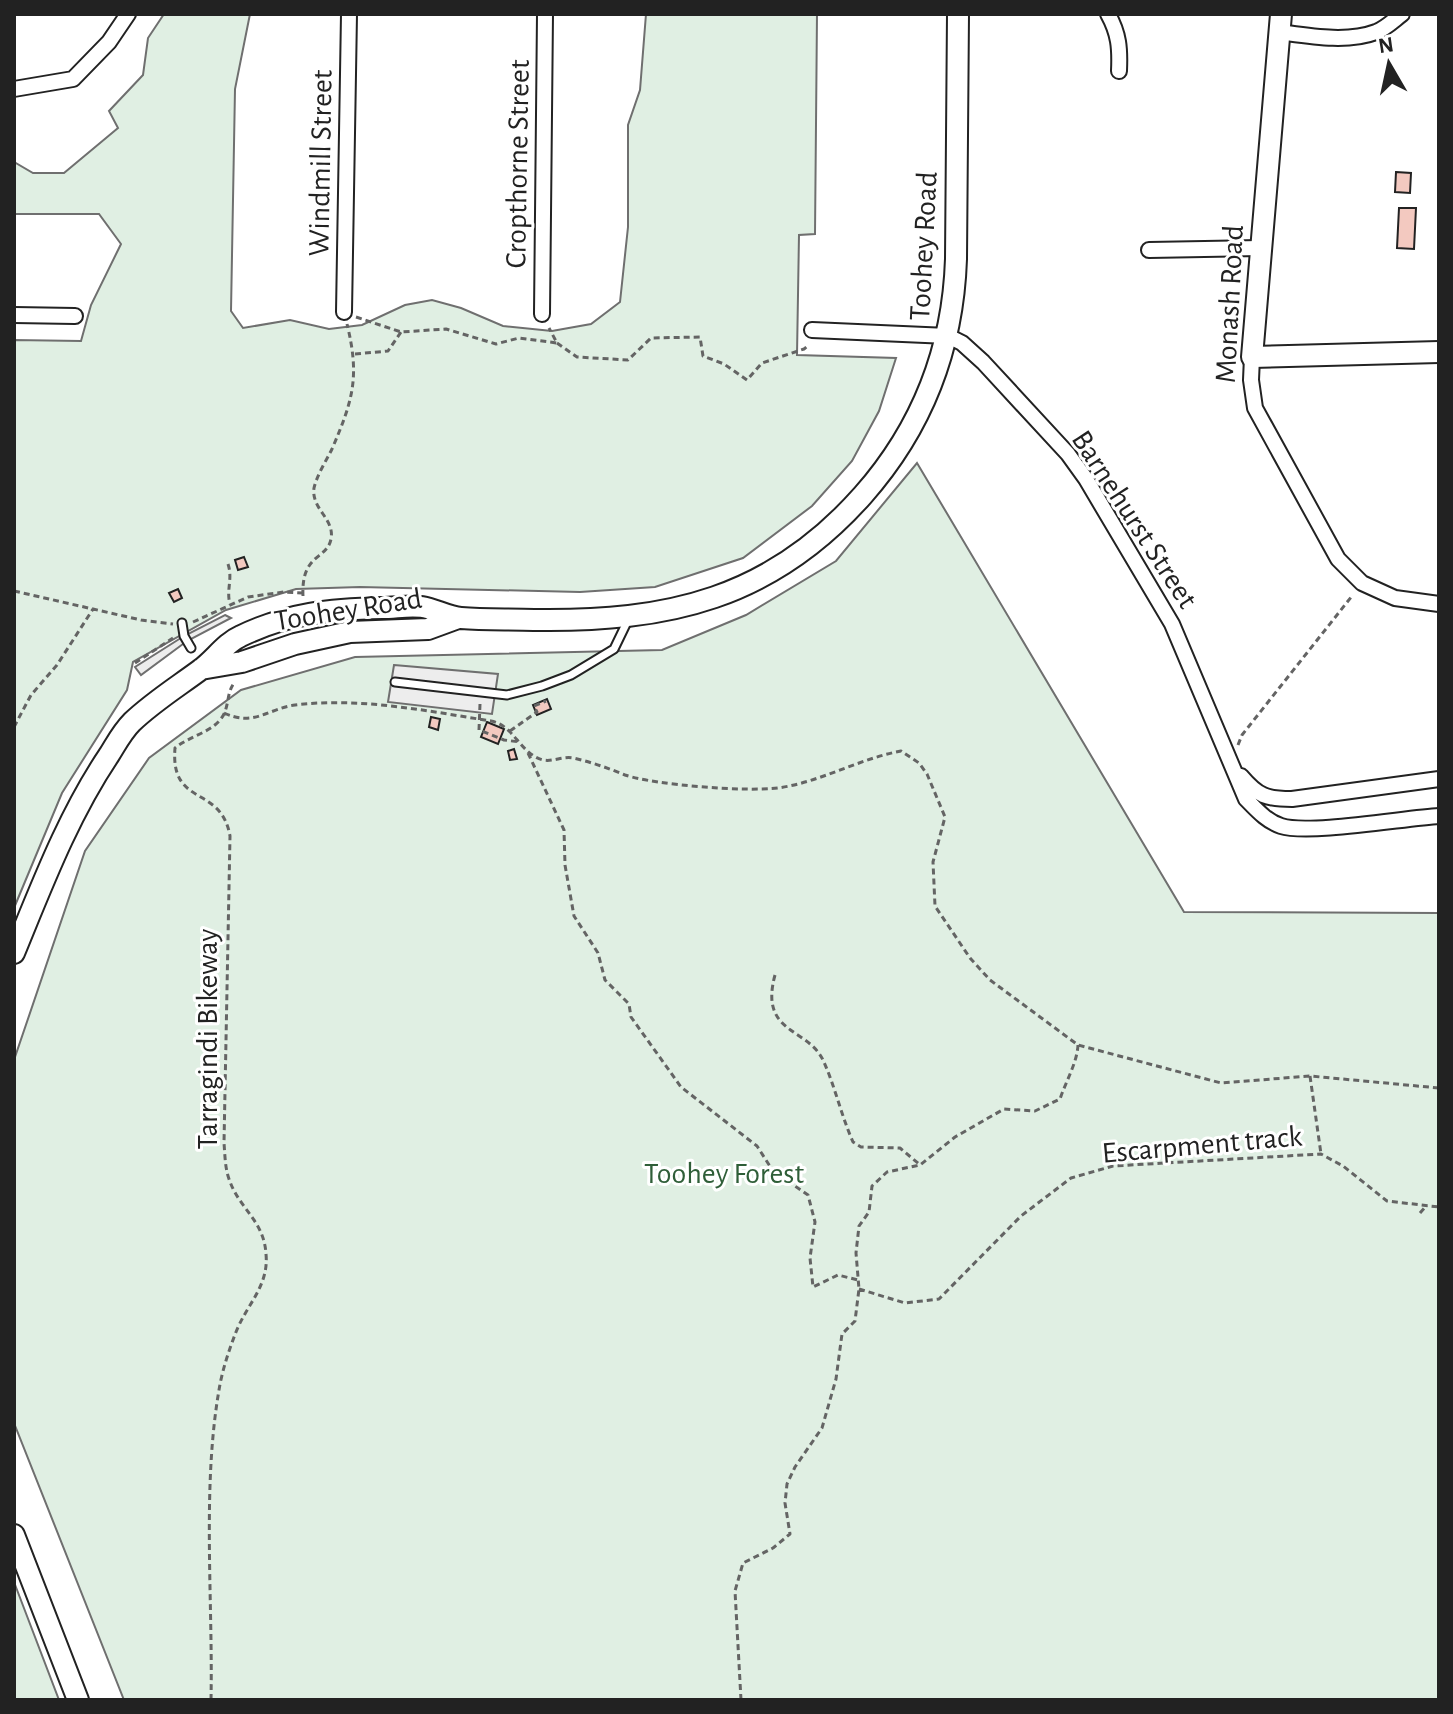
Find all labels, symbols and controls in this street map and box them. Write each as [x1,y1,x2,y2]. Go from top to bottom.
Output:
north arrow [1349,24,1429,104]
text: N [1377,33,1395,57]
street label: Cropthorne Street [501,59,535,269]
street label: Windmill Street [304,69,338,257]
street label: Toohey Road [905,171,943,321]
street label: Monash Road [1211,224,1249,384]
street label: Barnehurst Street [1066,425,1203,614]
street label: Toohey Road [272,584,424,636]
street label: Tarragindi Bikeway [193,928,223,1149]
street label: Escarpment track [1101,1121,1304,1169]
park label: Toohey Forest [644,1159,804,1189]

